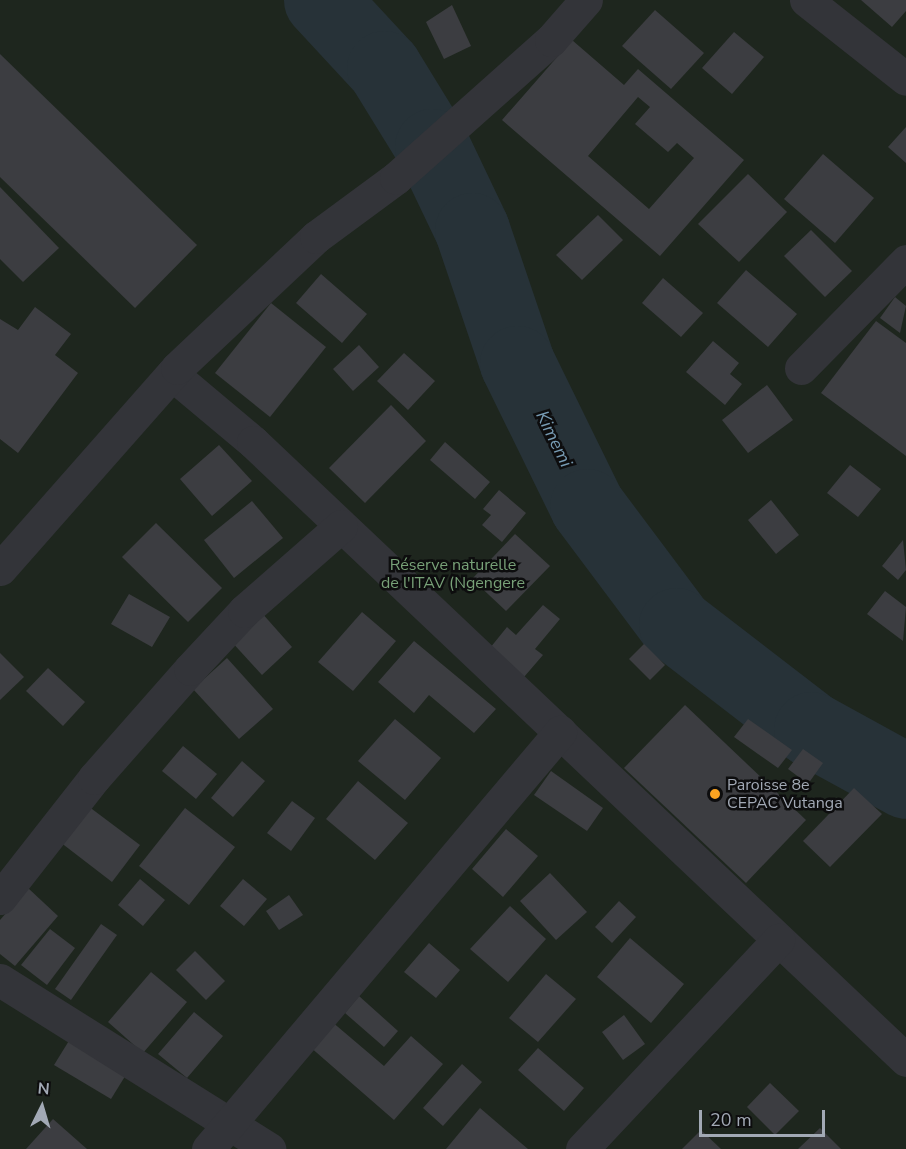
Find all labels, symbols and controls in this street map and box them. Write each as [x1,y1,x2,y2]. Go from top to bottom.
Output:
water label: Kimemi [531,407,577,471]
park label: Réserve naturelle de l'ITAV (Ngengere [381,555,525,593]
place label: Paroisse 8e CEPAC Vutanga [727,775,843,813]
marker: Paroisse 8e CEPAC Vutanga [708,787,722,801]
north arrow [12,1077,72,1137]
text: N [37,1078,50,1101]
scale bar [702,1098,828,1136]
text: 20 m [710,1108,752,1132]

